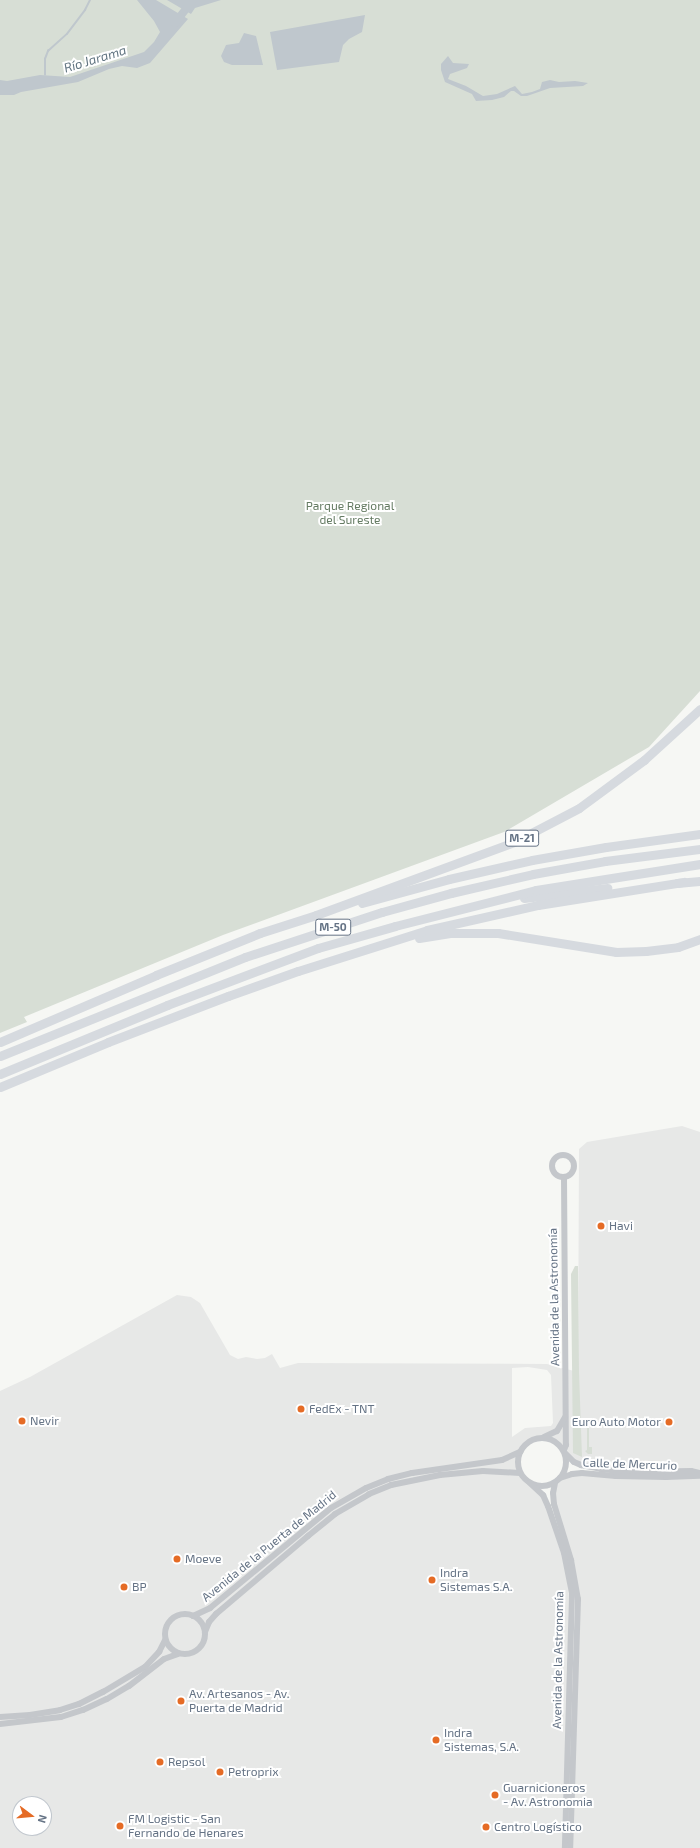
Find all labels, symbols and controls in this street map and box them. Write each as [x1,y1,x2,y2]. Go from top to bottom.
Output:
water label: Río Jarama [62,42,128,76]
park label: Parque Regional del Sureste [306,499,394,527]
road number: M-21 [505,829,539,847]
road number: M-50 [315,918,351,936]
place label: Havi [609,1219,633,1233]
marker: Havi [596,1221,606,1231]
street label: Avenida de la Astronomía [546,1228,562,1366]
place label: FedEx - TNT [309,1402,375,1416]
marker: FedEx - TNT [296,1404,306,1414]
place label: Nevir [30,1414,59,1428]
place label: Euro Auto Motor [571,1415,661,1429]
marker: Nevir [17,1416,27,1426]
marker: Euro Auto Motor [664,1417,674,1427]
street label: Calle de Mercurio [582,1455,678,1473]
street label: Avenida de la Puerta de Madrid [199,1487,339,1605]
place label: Moeve [185,1552,221,1566]
marker: Moeve [172,1554,182,1564]
place label: Indra Sistemas S.A. [440,1566,512,1594]
marker: Indra Sistemas S.A. [427,1575,437,1585]
place label: BP [132,1580,147,1594]
marker: BP [119,1582,129,1592]
street label: Avenida de la Astronomía [550,1591,566,1729]
place label: Av. Artesanos - Av. Puerta de Madrid [189,1687,290,1715]
marker: Av. Artesanos - Av. Puerta de Madrid [176,1696,186,1706]
place label: Indra Sistemas, S.A. [444,1726,519,1754]
marker: Indra Sistemas, S.A. [431,1735,441,1745]
place label: Repsol [168,1755,205,1769]
marker: Repsol [155,1757,165,1767]
place label: Petroprix [228,1765,279,1779]
marker: Petroprix [215,1767,225,1777]
place label: Guarnicioneros - Av. Astronomia [503,1781,593,1809]
marker: Guarnicioneros - Av. Astronomia [490,1790,500,1800]
north arrow [12,1796,52,1836]
place label: FM Logistic - San Fernando de Henares [128,1812,244,1840]
text: N [36,1814,50,1825]
place label: Centro Logístico [494,1820,582,1834]
marker: FM Logistic - San Fernando de Henares [115,1821,125,1831]
marker: Centro Logístico [481,1822,491,1832]

